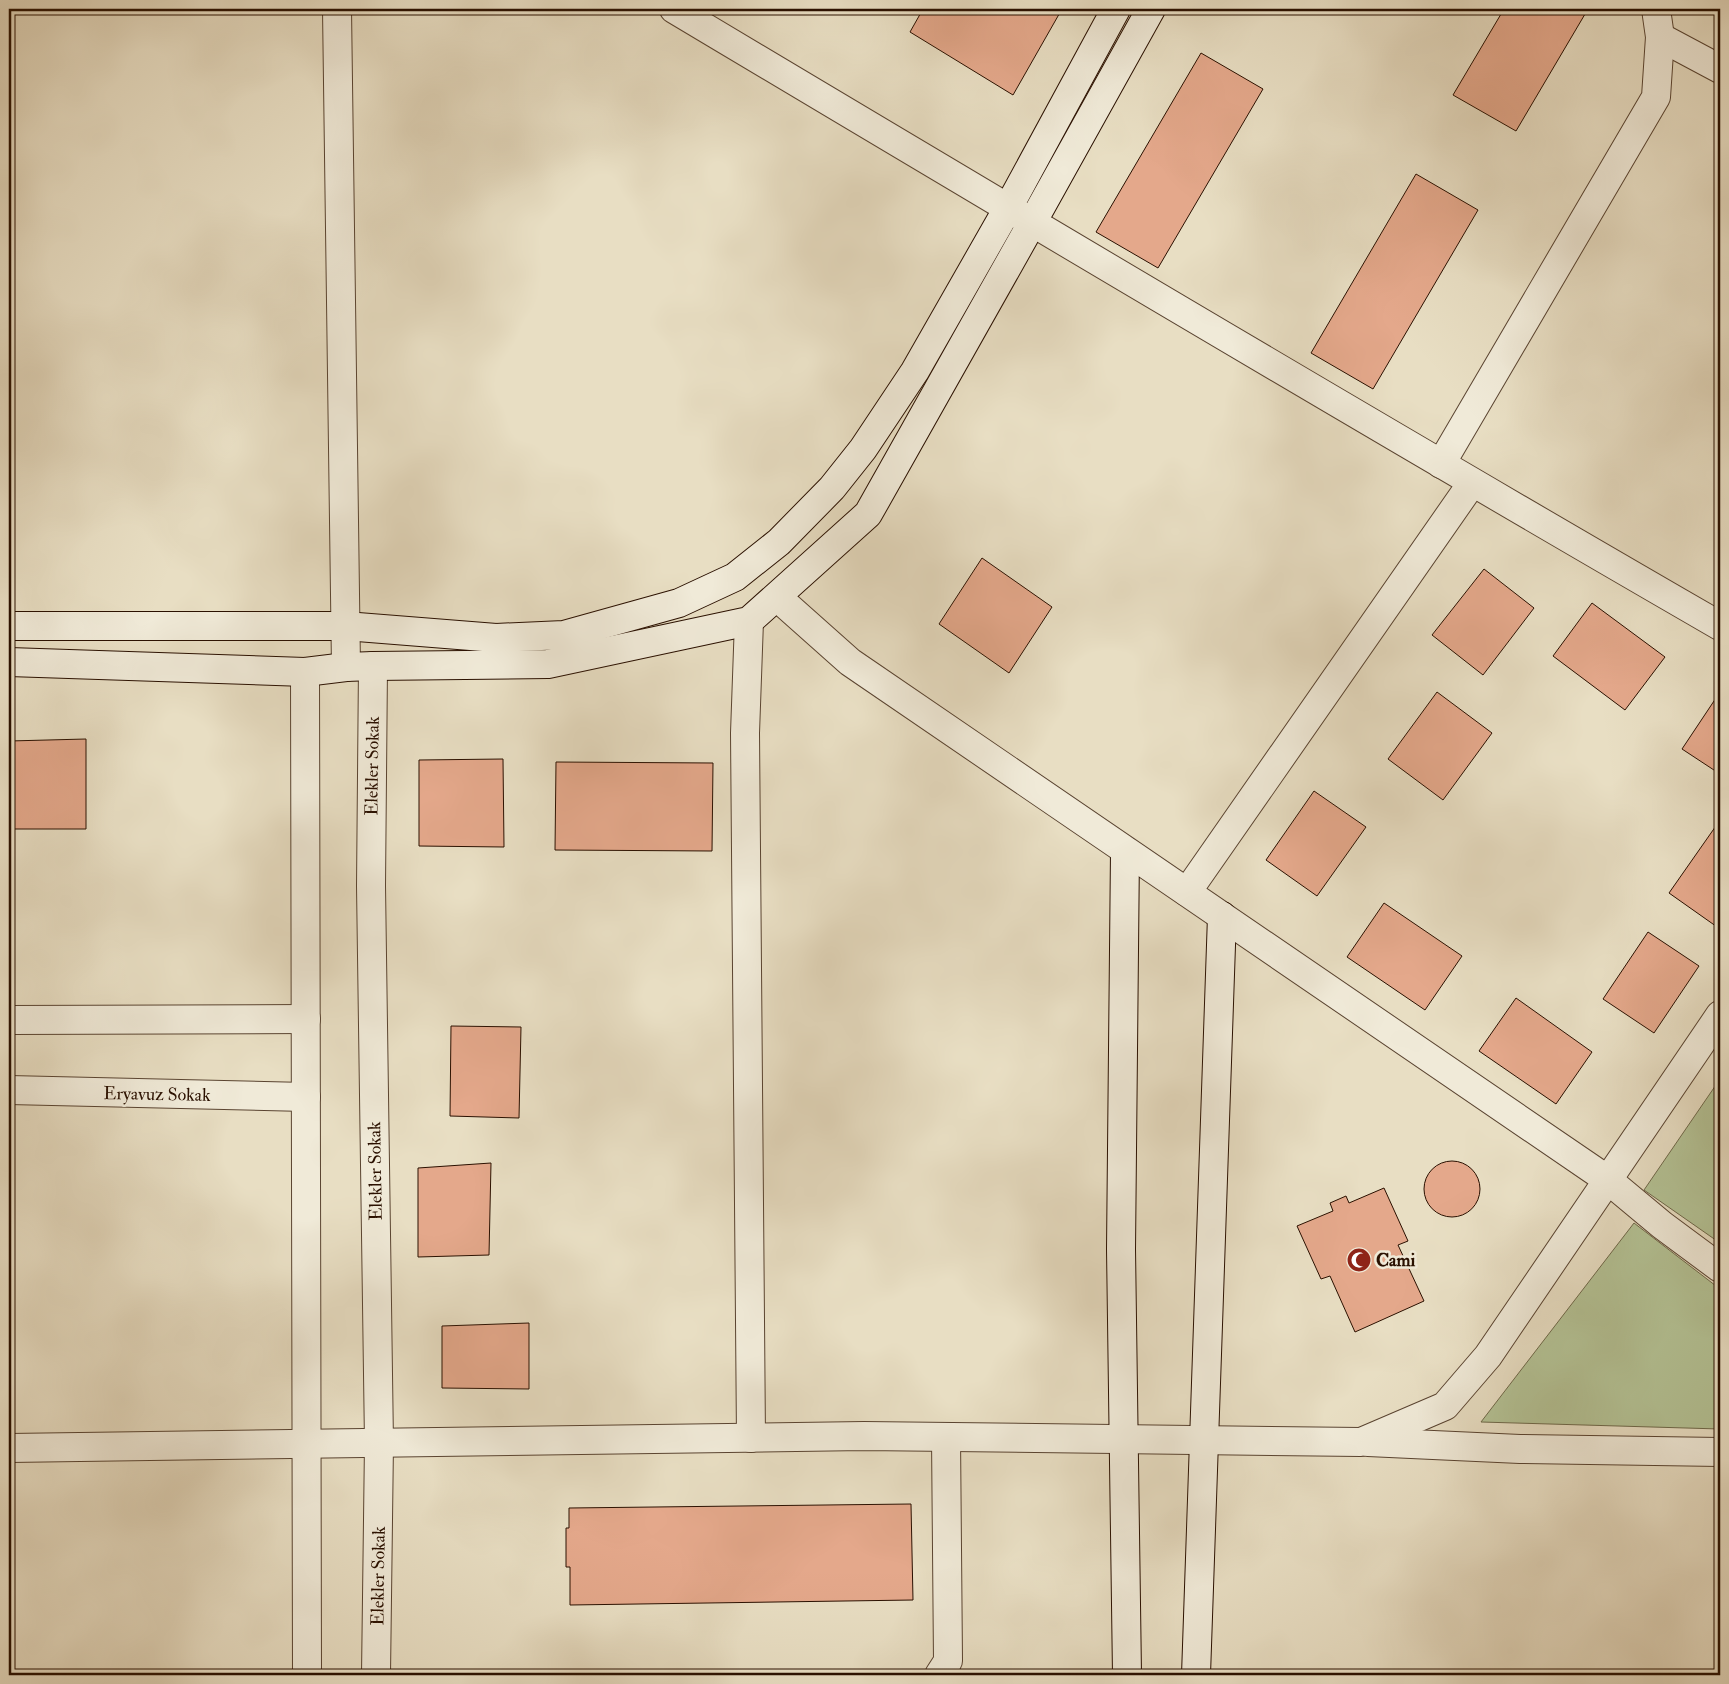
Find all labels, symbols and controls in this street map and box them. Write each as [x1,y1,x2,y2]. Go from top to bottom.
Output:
street label: Elekler Sokak [360,716,385,816]
street label: Eryavuz Sokak [103,1082,211,1107]
street label: Elekler Sokak [363,1121,388,1221]
mosque icon: Cami [1346,1247,1372,1273]
place label: Cami [1376,1249,1415,1272]
street label: Elekler Sokak [366,1526,391,1626]

